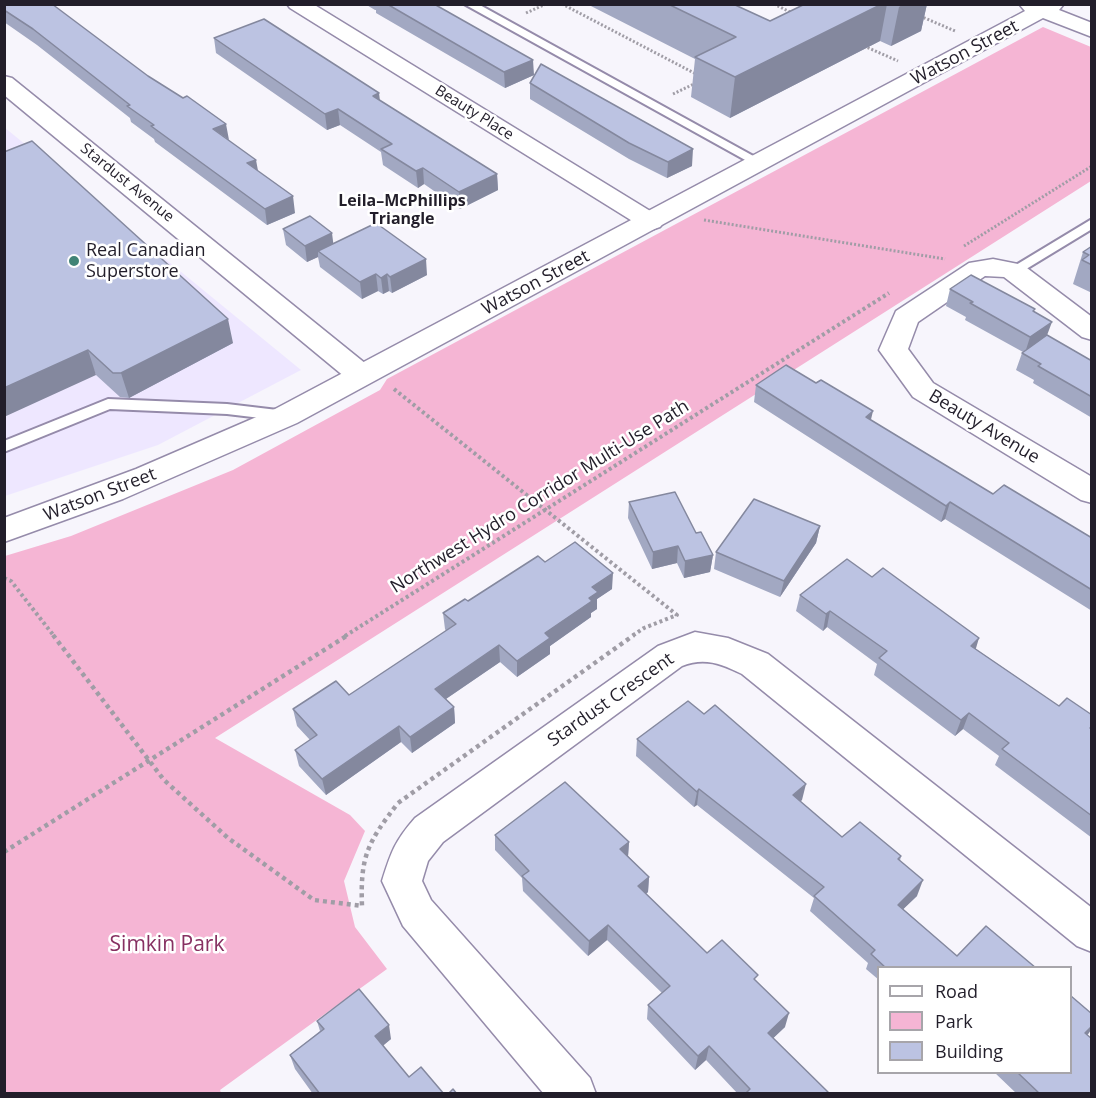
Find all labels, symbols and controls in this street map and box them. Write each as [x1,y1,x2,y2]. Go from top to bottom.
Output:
street label: Watson Street [908,16,1022,90]
street label: Beauty Place [431,82,517,144]
street label: Stardust Avenue [77,140,177,226]
district label: Leila–McPhillips Triangle [338,191,466,229]
place label: Real Canadian Superstore [86,240,205,282]
street label: Watson Street [479,246,593,320]
marker: Real Canadian Superstore [67,254,81,268]
street label: Beauty Avenue [925,385,1043,469]
street label: Northwest Hydro Corridor Multi-Use Path [387,396,693,598]
street label: Watson Street [41,464,159,526]
street label: Stardust Crescent [544,648,678,752]
park label: Simkin Park [110,932,224,958]
legend [877,966,1072,1074]
text: Road [935,979,978,1003]
text: Park [935,1009,973,1033]
text: Building [935,1039,1003,1063]

